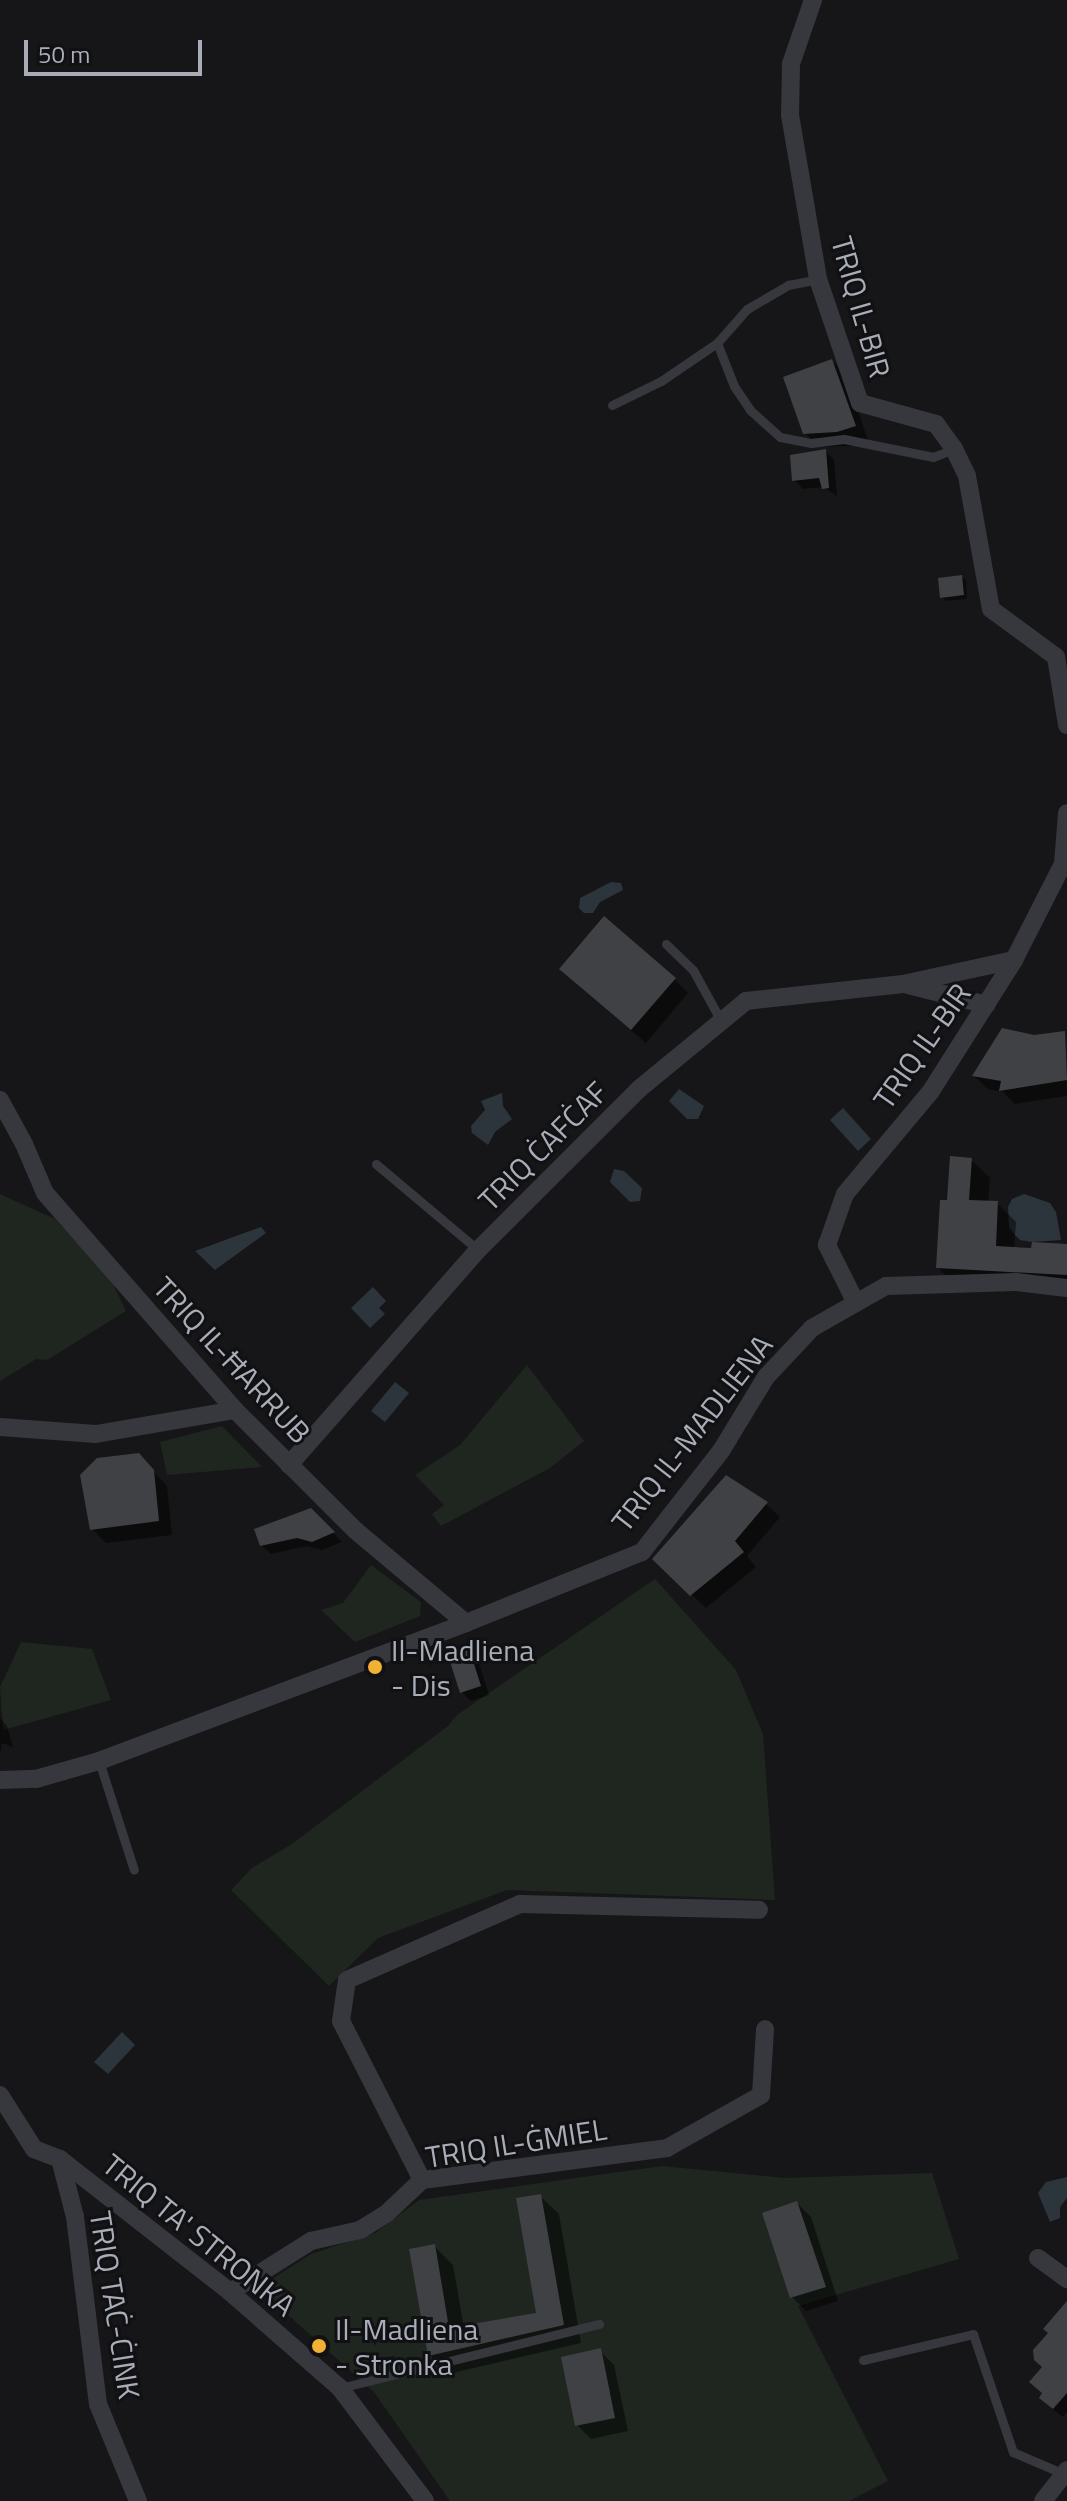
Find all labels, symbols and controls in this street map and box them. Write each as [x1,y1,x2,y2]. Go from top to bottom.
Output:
scale bar [28,24,206,74]
text: 50 m [38,36,90,72]
street label: TRIQ IL-BIR [824,232,898,382]
street label: TRIQ IL-BIR [866,976,978,1116]
street label: TRIQ ĊAFĊAF [471,1074,615,1218]
street label: TRIQ IL-ĦARRUB [146,1269,318,1451]
street label: TRIQ IL-MADLIENA [604,1327,780,1539]
place label: Il-Madliena - Dis [391,1632,534,1702]
marker: Il-Madliena - Dis [366,1658,384,1676]
street label: TRIQ IL-ĠMIEL [423,2111,609,2175]
street label: TRIQ TA' STRONKA [95,2146,303,2324]
street label: TRIQ TAĊ-ĊINK [82,2209,148,2401]
place label: Il-Madliena - Stronka [335,2311,478,2382]
marker: Il-Madliena - Stronka [310,2337,328,2355]

